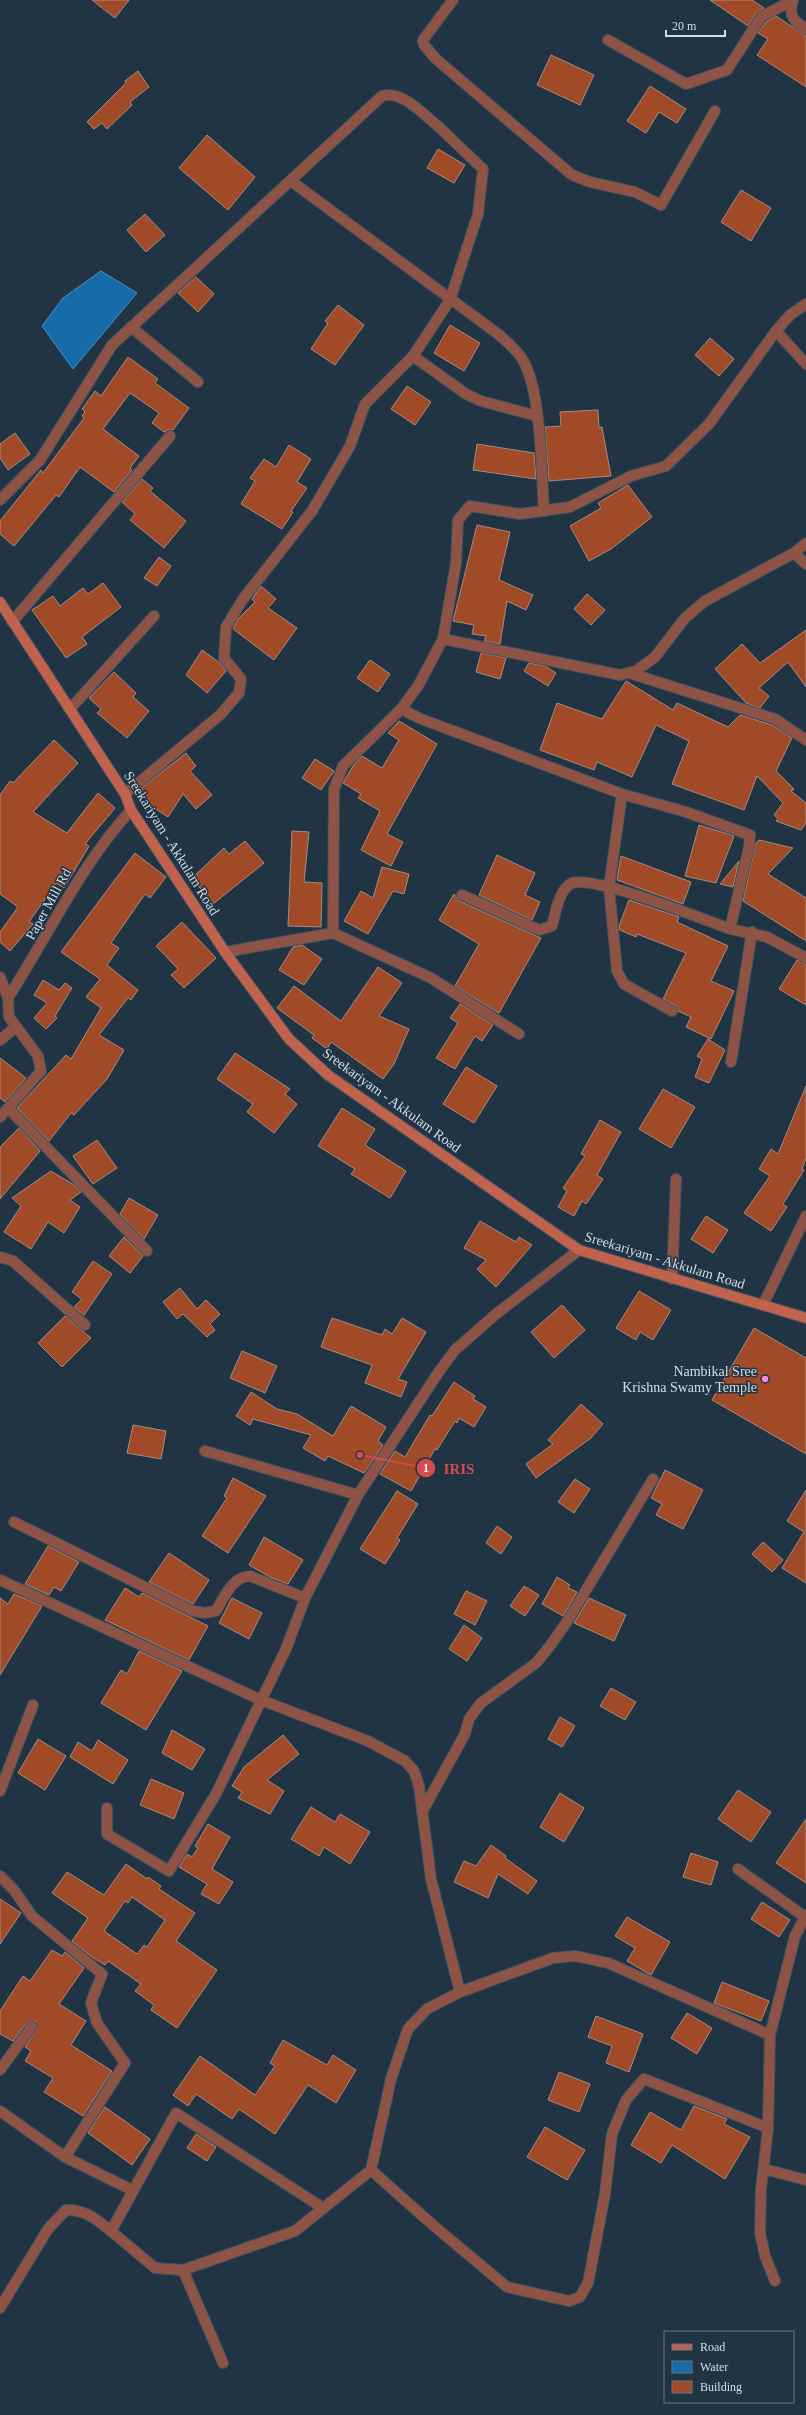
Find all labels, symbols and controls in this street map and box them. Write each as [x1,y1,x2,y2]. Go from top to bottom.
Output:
scale bar [666,12,725,38]
text: 20 m [672,19,697,33]
street label: Sreekariyam - Akkulam Road [121,769,222,918]
street label: Paper Mill Rd [23,866,74,943]
street label: Sreekariyam - Akkulam Road [320,1045,464,1155]
street label: Sreekariyam - Akkulam Road [583,1229,747,1292]
place label: Nambikal Sree Krishna Swamy Temple [622,1364,757,1395]
marker: Nambikal Sree Krishna Swamy Temple [760,1374,770,1384]
callout: IRIS [416,1455,483,1482]
text: 1 [423,1461,429,1475]
text: IRIS [444,1461,474,1477]
legend [664,2331,794,2403]
text: Road [700,2340,725,2354]
text: Water [700,2360,728,2374]
text: Building [700,2380,742,2394]

